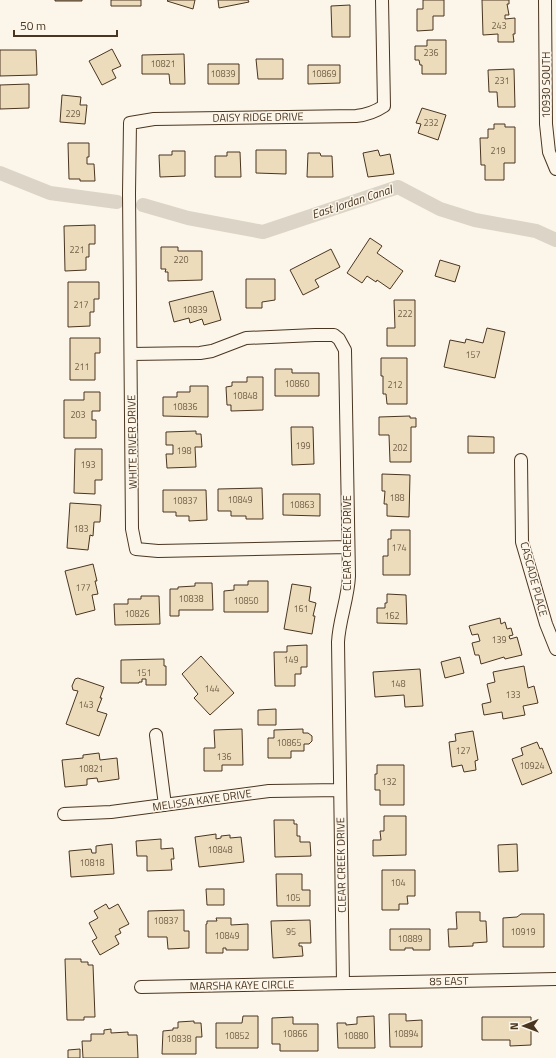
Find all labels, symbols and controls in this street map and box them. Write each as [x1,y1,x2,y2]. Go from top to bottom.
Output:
scale bar [14,12,117,38]
text: 50 m [20,16,46,35]
house number: 243 [491,19,507,32]
house number: 236 [423,46,439,59]
street label: 10930 SOUTH [538,52,554,118]
house number: 10821 [150,57,176,70]
house number: 10839 [210,67,236,80]
house number: 10869 [311,67,337,80]
house number: 231 [494,74,510,87]
house number: 229 [65,107,81,120]
street label: DAISY RIDGE DRIVE [212,108,304,126]
house number: 232 [423,116,439,129]
house number: 219 [490,144,506,157]
water label: East Jordan Canal [309,179,396,223]
house number: 221 [69,243,85,256]
house number: 220 [173,253,189,266]
house number: 217 [73,298,89,311]
house number: 10839 [182,303,208,316]
house number: 222 [397,307,413,320]
house number: 157 [465,348,481,361]
house number: 211 [74,360,90,373]
house number: 10860 [284,377,310,390]
house number: 212 [387,378,403,391]
house number: 10848 [232,389,258,402]
street label: WHITE RIVER DRIVE [123,395,141,489]
house number: 10836 [172,400,198,413]
house number: 203 [70,408,86,421]
house number: 199 [295,439,311,452]
house number: 202 [392,441,408,454]
house number: 198 [176,444,192,457]
house number: 193 [80,458,96,471]
house number: 188 [389,491,405,504]
house number: 10849 [227,493,253,506]
house number: 10837 [172,494,198,507]
street label: CLEAR CREEK DRIVE [339,495,355,591]
house number: 10863 [289,498,315,511]
house number: 183 [73,522,89,535]
street label: CASCADE PLACE [516,540,552,618]
house number: 174 [391,541,407,554]
house number: 177 [75,581,91,594]
house number: 10838 [178,592,204,605]
house number: 10850 [233,594,259,607]
house number: 161 [293,602,309,615]
house number: 10826 [124,607,150,620]
house number: 162 [384,609,400,622]
house number: 139 [491,633,507,646]
house number: 149 [283,653,299,666]
house number: 151 [136,666,152,679]
house number: 148 [390,677,406,690]
house number: 144 [204,682,220,695]
house number: 133 [505,688,521,701]
house number: 143 [78,698,94,711]
house number: 10865 [276,736,302,749]
house number: 127 [455,744,471,757]
house number: 136 [216,750,232,763]
house number: 10924 [519,759,545,772]
house number: 10821 [78,762,104,775]
house number: 132 [381,775,397,788]
street label: MELISSA KAYE DRIVE [151,785,253,815]
street label: CLEAR CREEK DRIVE [332,817,350,913]
house number: 10848 [207,843,233,856]
house number: 10818 [79,856,105,869]
house number: 104 [390,876,406,889]
house number: 105 [285,891,301,904]
house number: 10837 [153,914,179,927]
house number: 95 [286,925,296,938]
house number: 10919 [510,925,536,938]
house number: 10849 [214,929,240,942]
house number: 10889 [397,932,423,945]
street label: 85 EAST [429,973,469,989]
street label: MARSHA KAYE CIRCLE [190,976,294,994]
north arrow [504,1006,544,1046]
text: N [506,1022,522,1030]
house number: 10866 [282,1027,308,1040]
house number: 10894 [393,1027,419,1040]
house number: 10852 [224,1029,250,1042]
house number: 10880 [343,1029,369,1042]
house number: 10838 [166,1032,192,1045]

